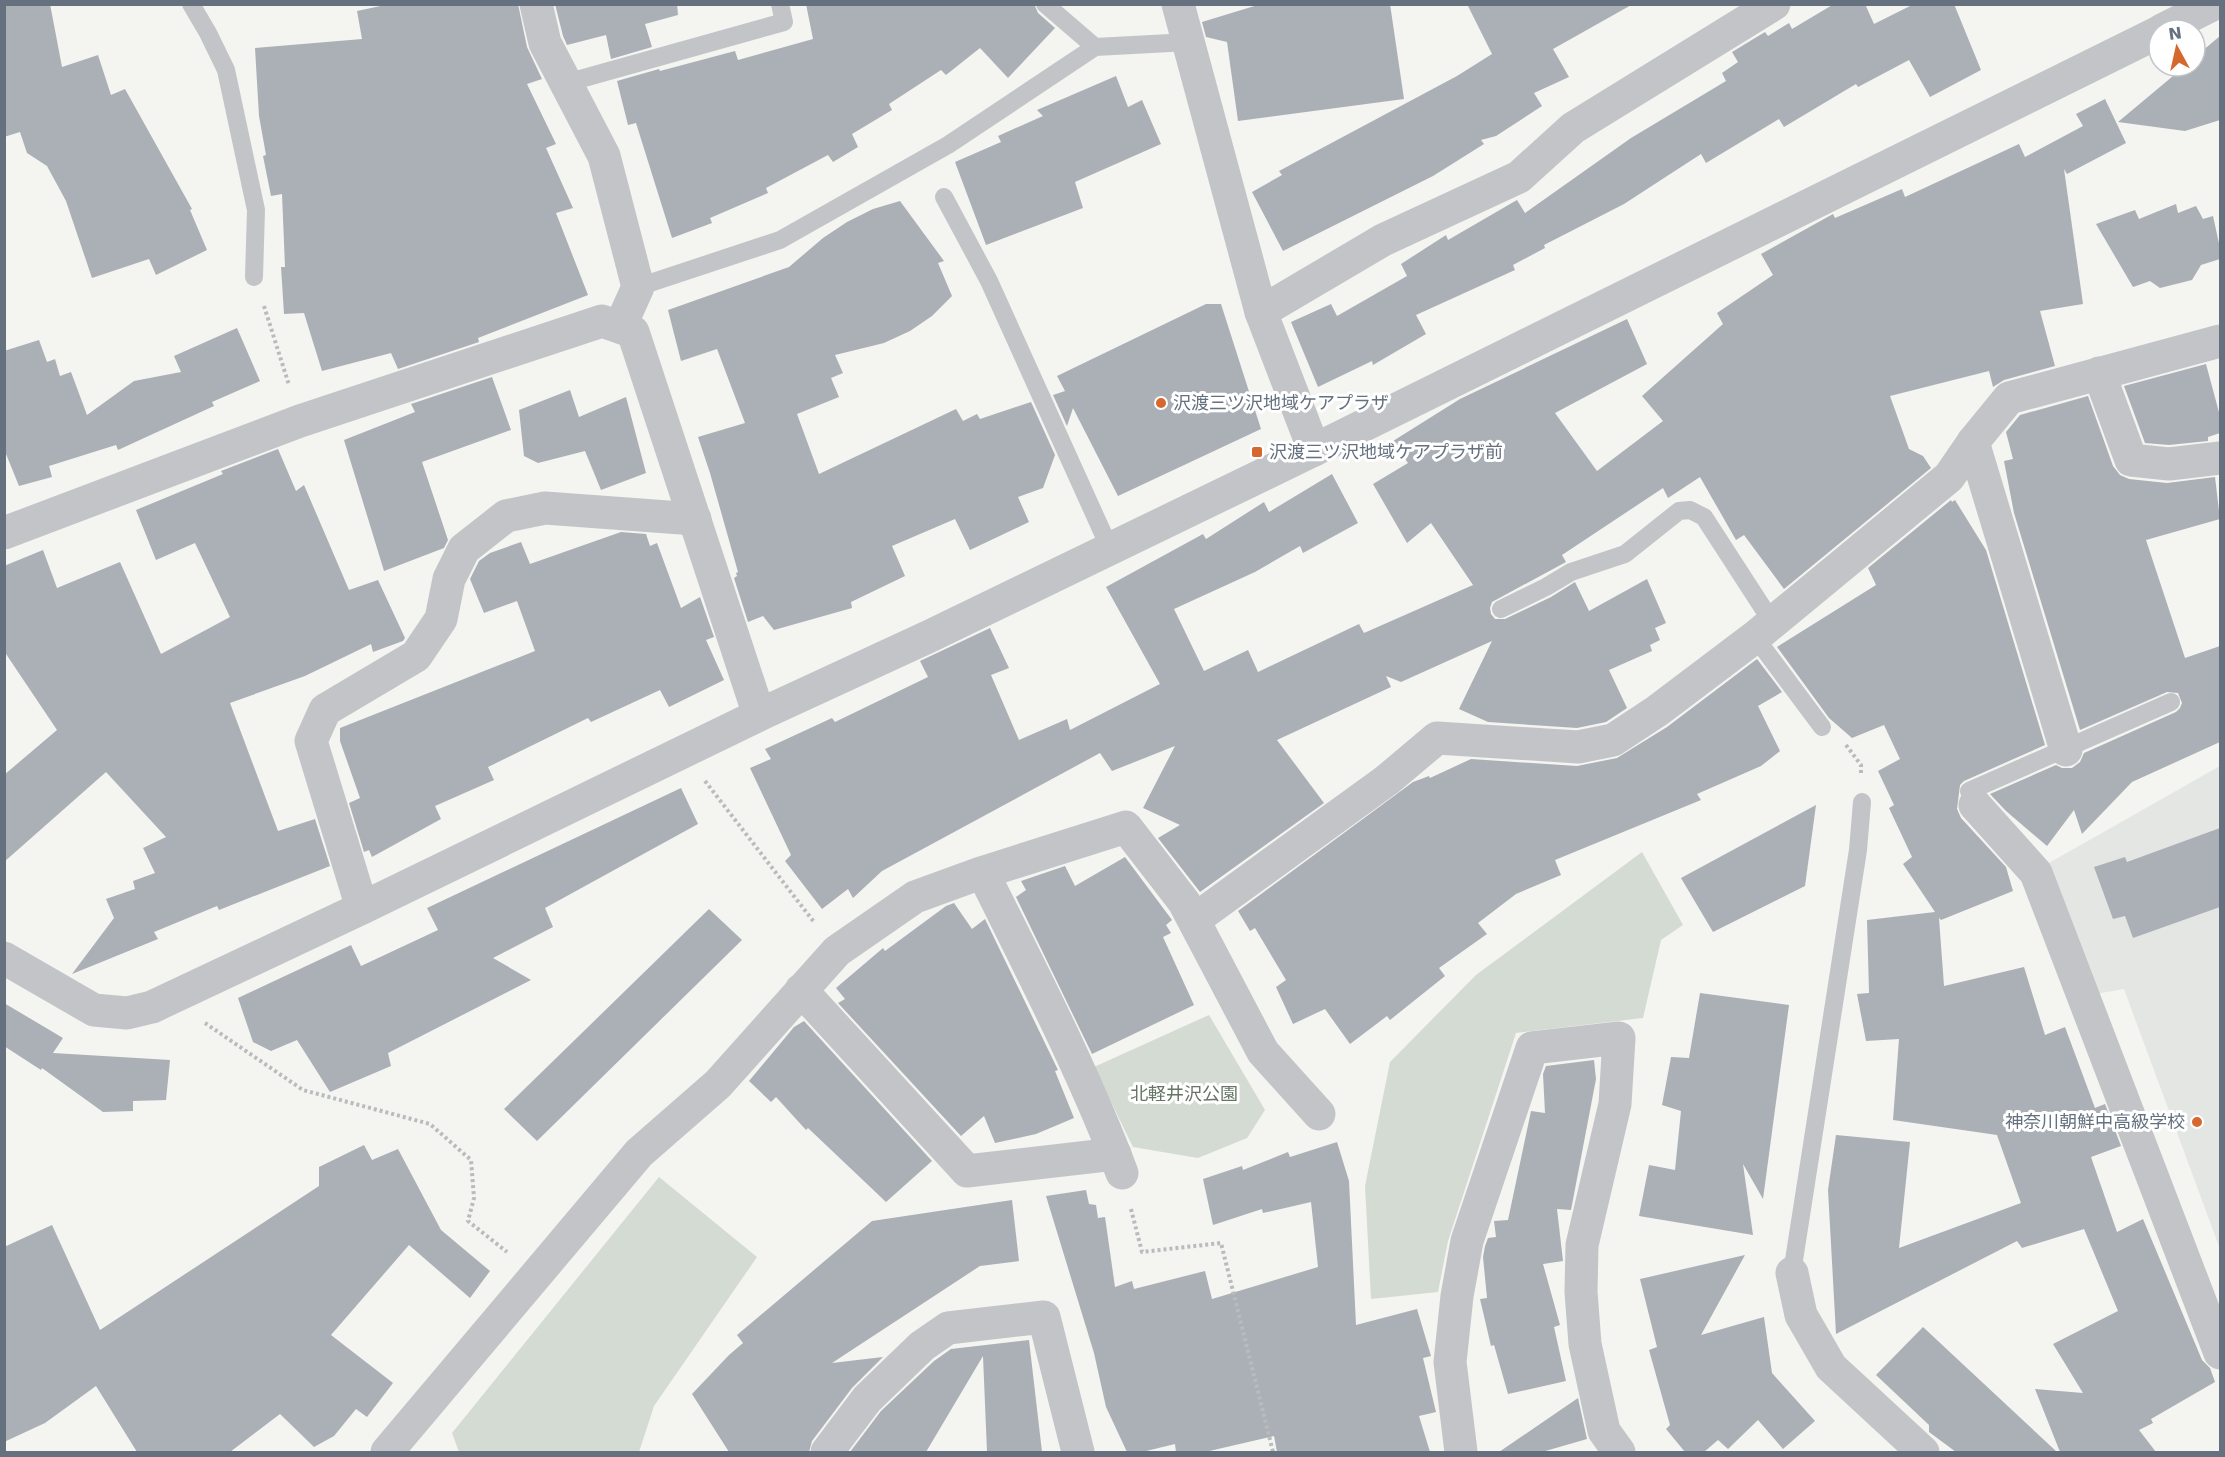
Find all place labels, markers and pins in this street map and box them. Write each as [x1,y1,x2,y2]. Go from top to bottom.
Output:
place label: 沢渡三ツ沢地域ケアプラザ [1173,392,1389,413]
marker: 沢渡三ツ沢地域ケアプラザ [1154,396,1168,410]
place label: 沢渡三ツ沢地域ケアプラザ前 [1269,441,1503,462]
marker: 沢渡三ツ沢地域ケアプラザ前 [1250,445,1264,459]
place label: 神奈川朝鮮中高級学校 [2005,1111,2185,1132]
marker: 神奈川朝鮮中高級学校 [2190,1115,2204,1129]

